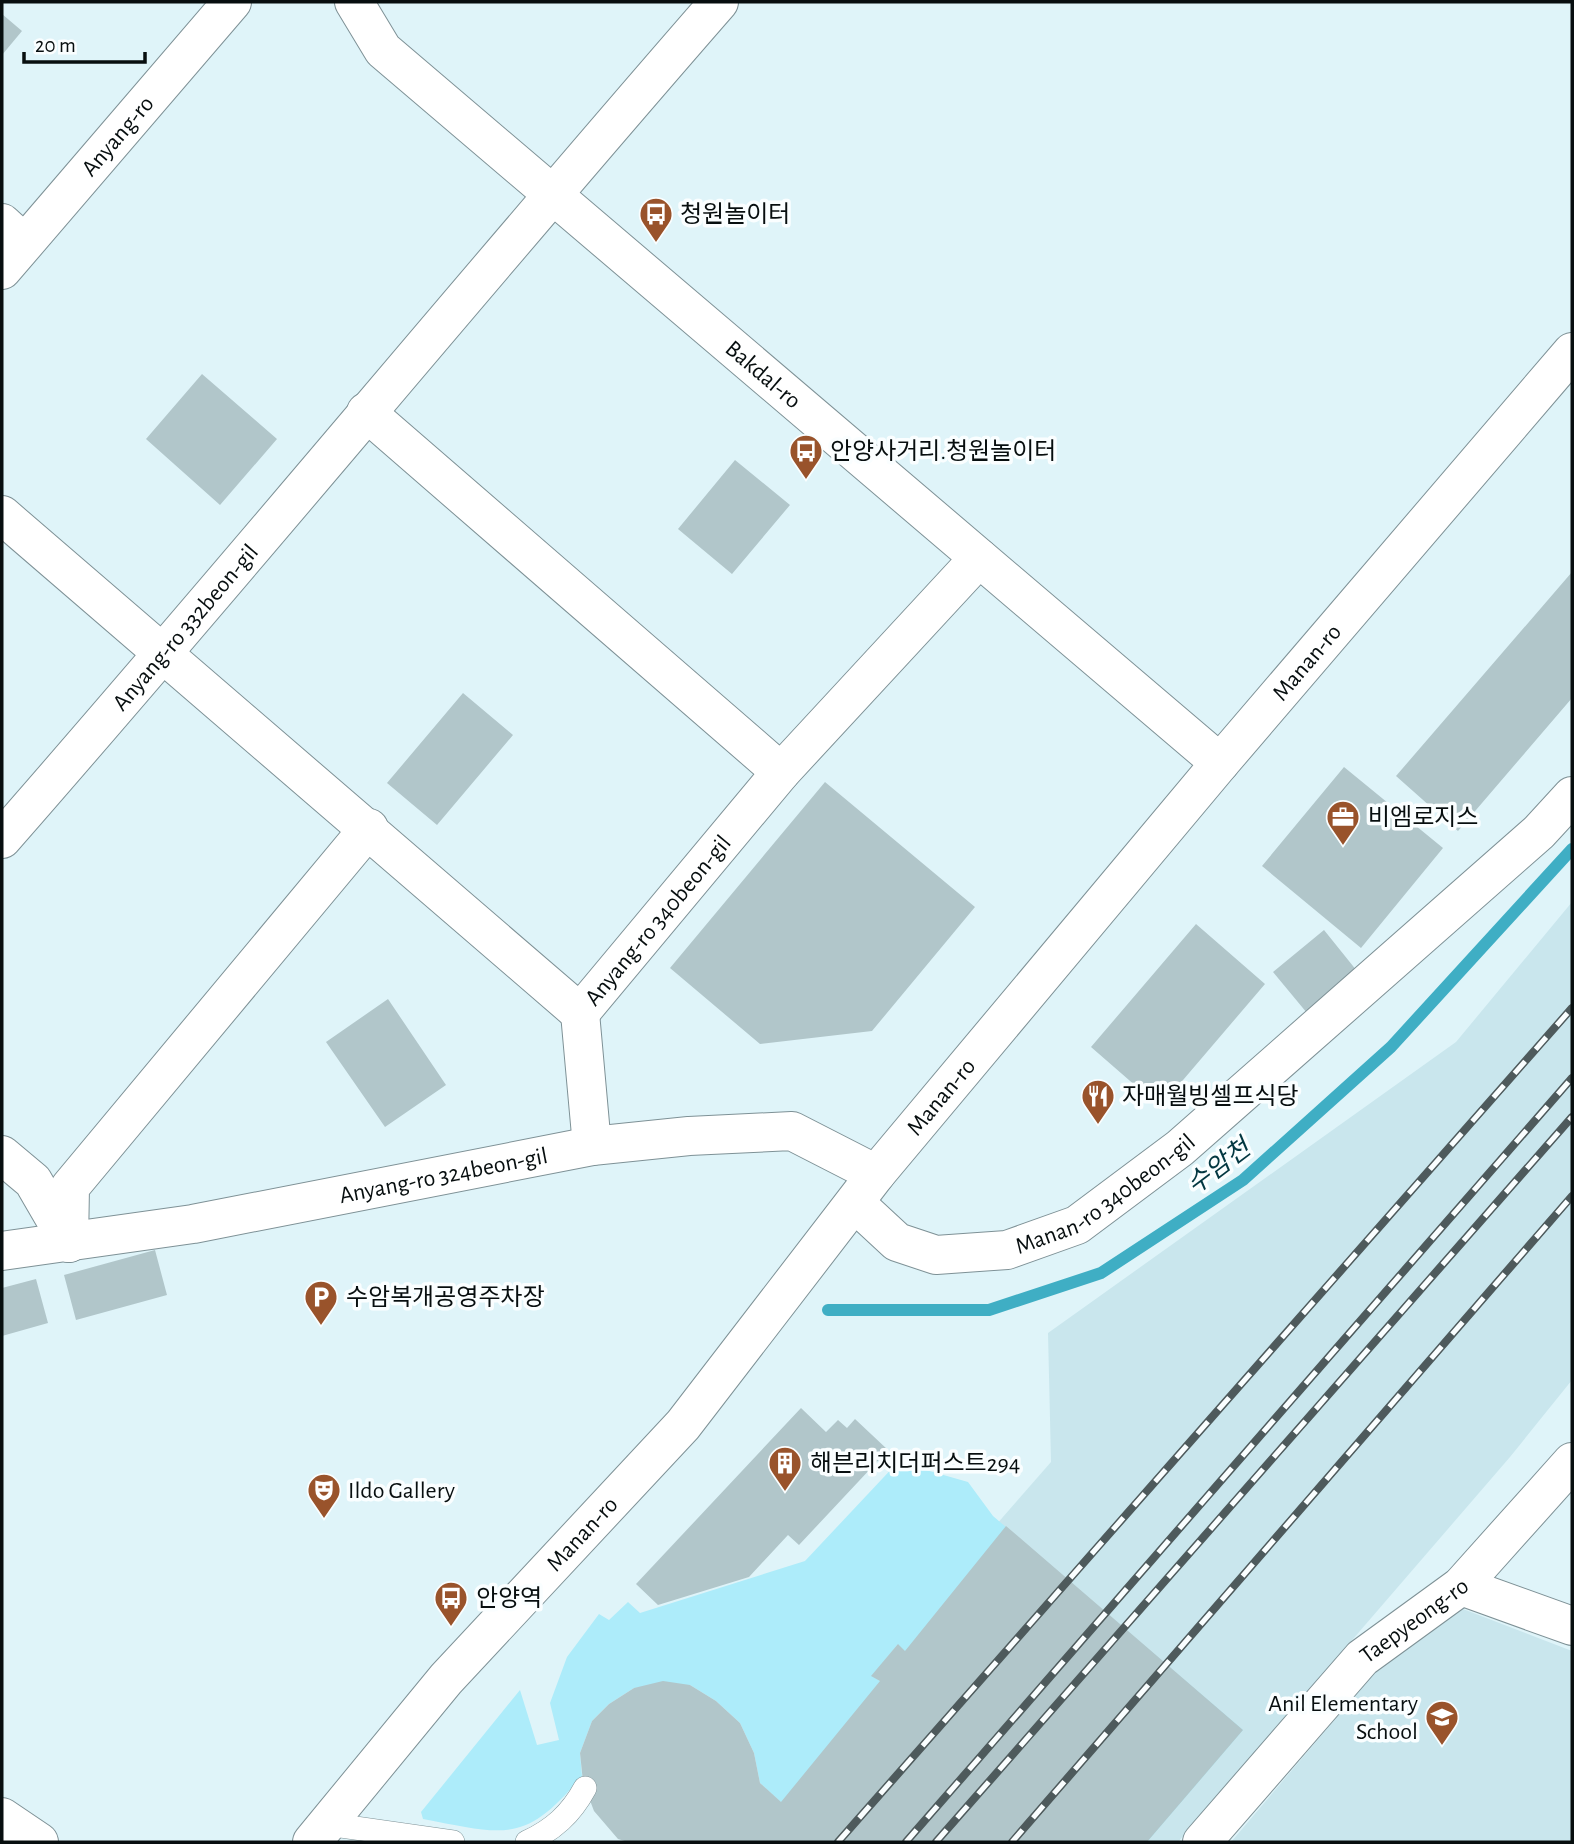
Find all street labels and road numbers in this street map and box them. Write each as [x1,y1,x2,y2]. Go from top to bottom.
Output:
street label: Anyang-ro [77,92,159,181]
street label: Bakdal-ro [721,336,805,414]
street label: Anyang-ro 332beon-gil [108,540,263,715]
street label: Manan-ro [1268,620,1346,705]
street label: Anyang-ro 340beon-gil [581,831,736,1010]
street label: Manan-ro [903,1054,980,1140]
street label: Manan-ro 340beon-gil [1012,1130,1200,1259]
street label: Anyang-ro 324beon-gil [337,1144,550,1208]
street label: Manan-ro [542,1492,623,1576]
street label: Taepyeong-ro [1356,1574,1473,1668]

